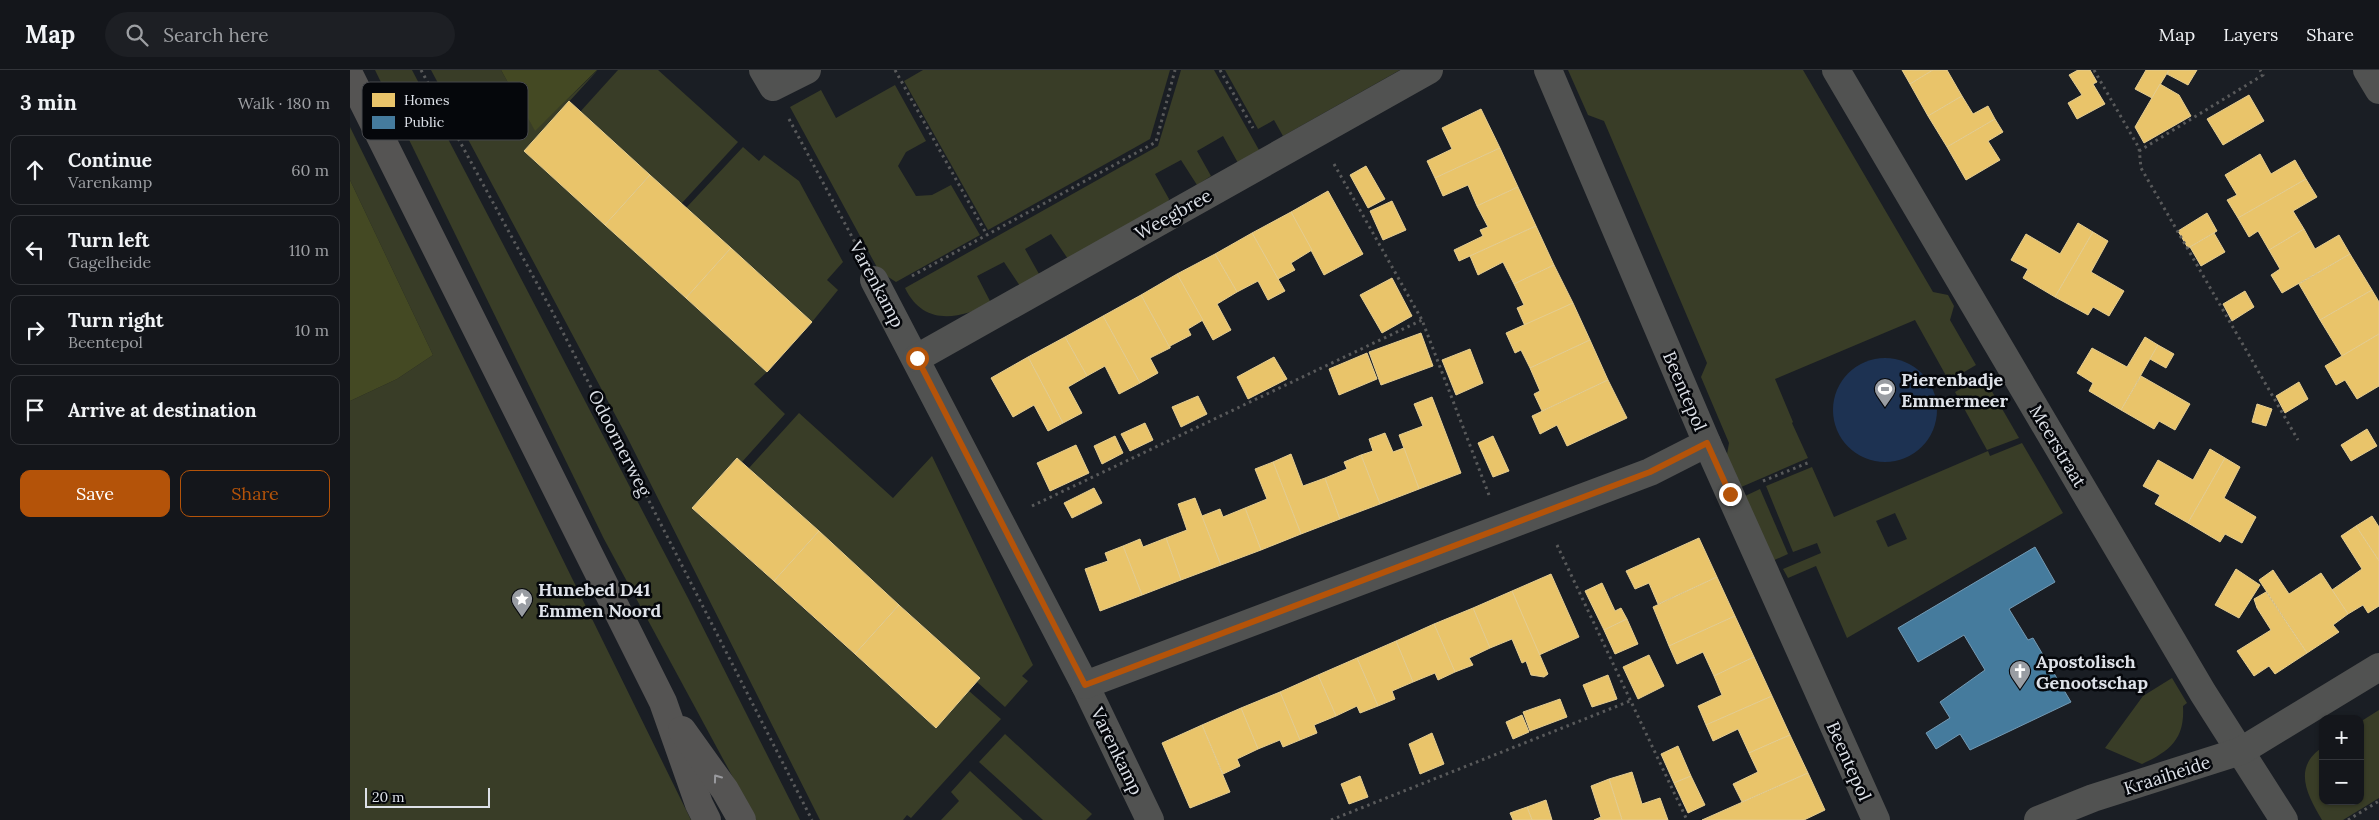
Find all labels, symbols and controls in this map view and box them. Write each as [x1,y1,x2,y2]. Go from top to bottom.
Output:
search box [105,12,455,57]
text: Map [25,19,75,50]
icon: search [123,21,151,49]
text: Search here [163,23,269,47]
text: Map [2159,23,2195,46]
text: Layers [2223,23,2278,46]
text: Share [2306,23,2354,46]
legend [362,82,528,140]
text: 3 min [20,89,77,116]
text: Homes [404,91,449,109]
text: Walk · 180 m [238,93,330,113]
text: Public [404,113,444,131]
text: Continue [68,148,152,172]
icon: ahead [21,156,49,184]
text: 60 m [291,160,329,180]
text: Varenkamp [68,172,152,192]
street label: Weegbree [1130,183,1216,245]
text: Turn left [68,228,149,252]
icon: left [21,236,49,264]
street label: Varenkamp [844,236,909,331]
text: 110 m [289,240,329,260]
text: Gagelheide [68,252,151,272]
text: Turn right [68,308,164,332]
icon: right [21,316,49,344]
text: 10 m [295,320,329,340]
text: Beentepol [68,332,143,352]
route start [906,347,929,370]
street label: Beentepol [1658,348,1712,434]
place label: Pierenbadje Emmermeer [1901,368,2009,412]
sports icon: Pierenbadje Emmermeer [1873,377,1897,408]
street label: Odoornerweg [583,386,657,501]
icon: arrive [21,396,49,424]
text: Arrive at destination [68,398,257,422]
street label: Meerstraat [2024,401,2092,491]
button: Save [20,470,170,517]
button: Share [180,470,330,517]
route end [1719,483,1742,506]
place label: Hunebed D41 Emmen Noord [538,578,661,622]
place icon: Hunebed D41 Emmen Noord [510,587,534,618]
place label: Apostolisch Genootschap [2036,650,2148,694]
church icon: Apostolisch Genootschap [2008,659,2032,690]
street label: Varenkamp [1085,702,1148,799]
map controls [2319,715,2364,805]
button: + [2319,715,2364,760]
street label: Beentepol [1821,718,1877,804]
street label: Kraaiheide [2121,750,2213,800]
button: − [2319,760,2364,805]
one-way arrow [714,774,723,784]
scale bar [365,785,490,808]
text: 20 m [372,788,404,806]

